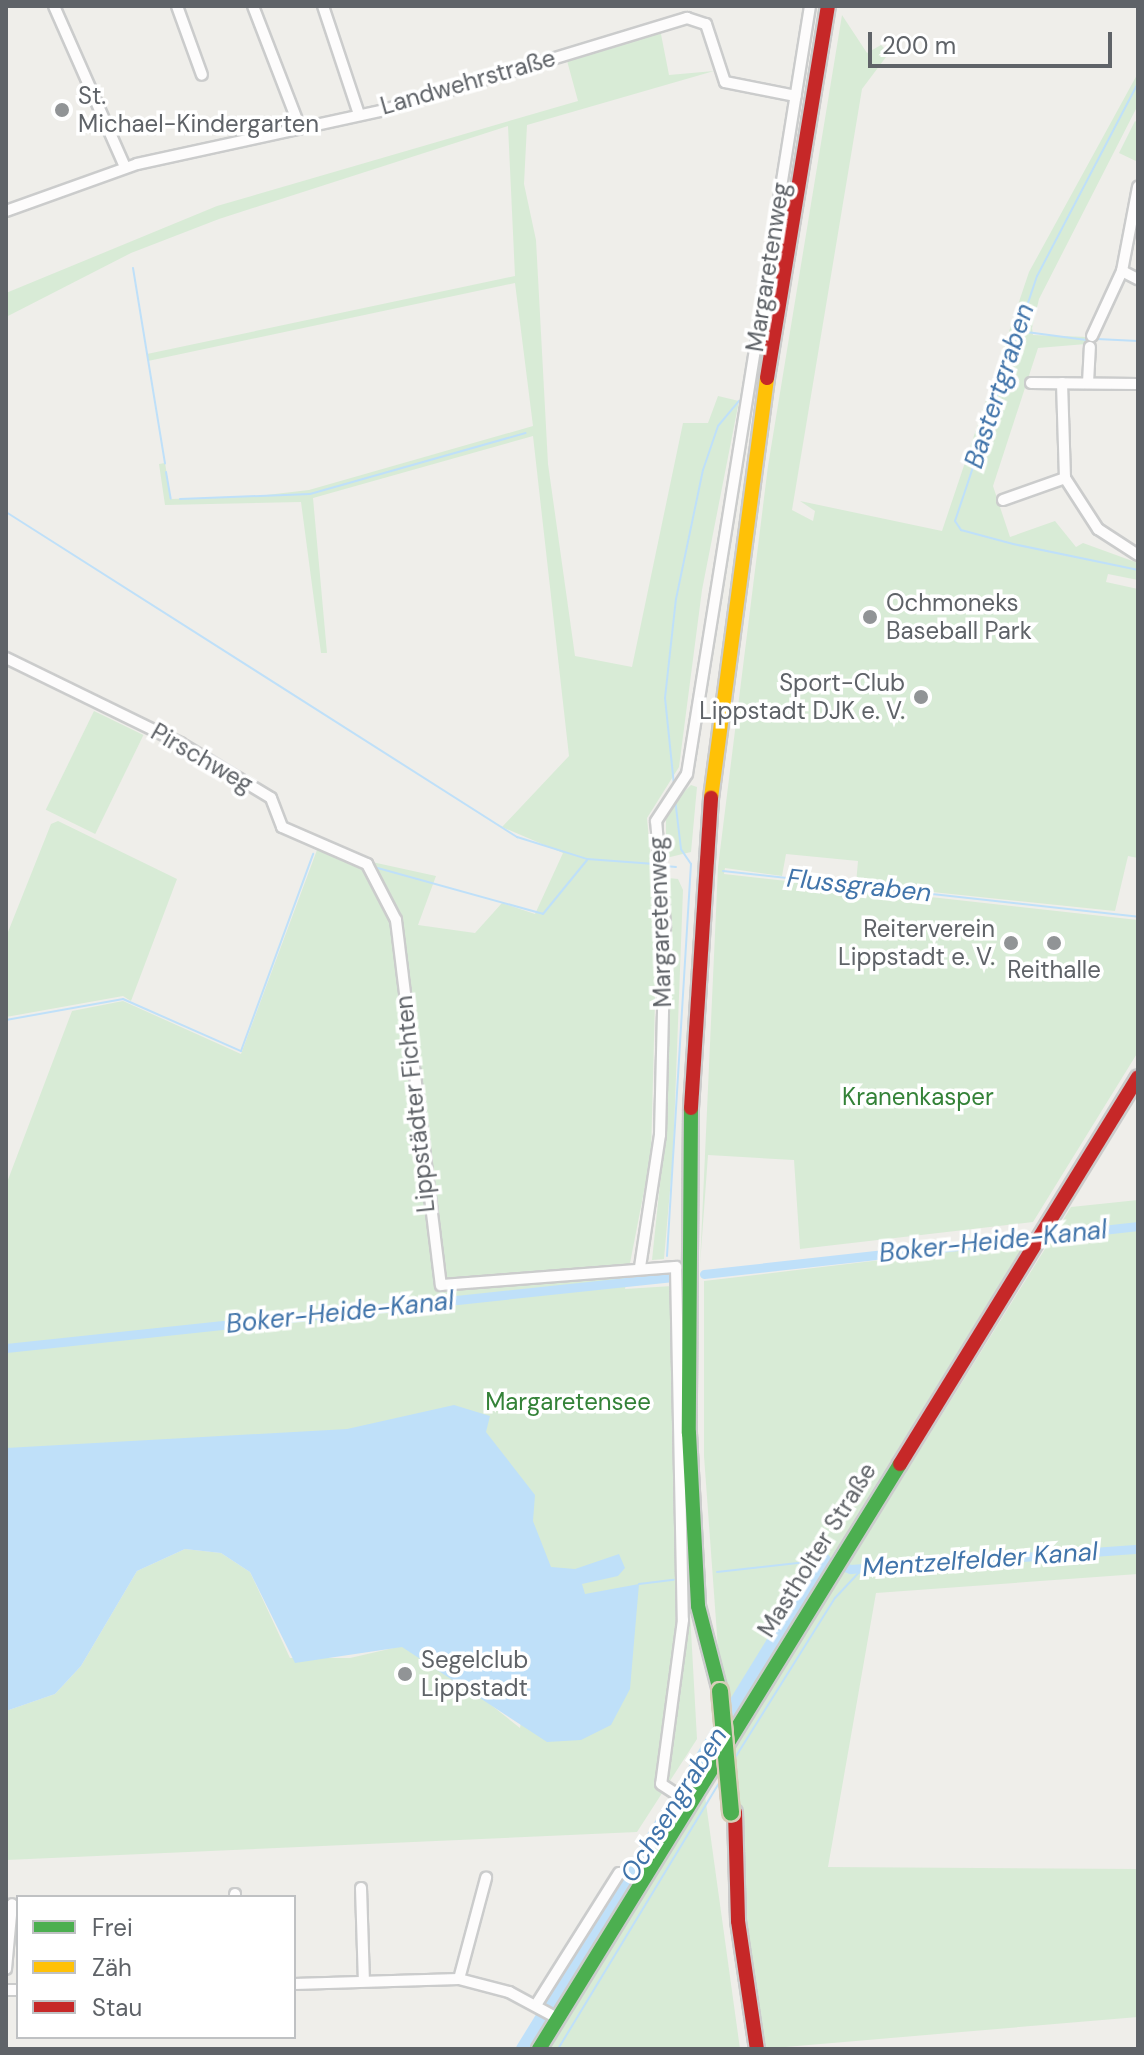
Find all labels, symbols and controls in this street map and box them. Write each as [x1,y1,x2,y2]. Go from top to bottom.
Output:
scale bar [872,16,1116,66]
text: 200 m [882,30,956,61]
street label: Landwehrstraße [377,43,559,121]
place label: St. Michael-Kindergarten [78,82,319,138]
marker: St. Michael-Kindergarten [53,101,71,119]
street label: Margaretenweg [740,180,796,354]
water label: Bastertgraben [959,300,1041,472]
place label: Ochmoneks Baseball Park [886,589,1032,645]
marker: Ochmoneks Baseball Park [861,608,879,626]
place label: Sport-Club Lippstadt DJK e. V. [699,669,905,725]
marker: Sport-Club Lippstadt DJK e. V. [912,688,930,706]
street label: Pirschweg [146,717,258,799]
street label: Margaretenweg [643,836,677,1008]
water label: Flussgraben [785,863,933,909]
place label: Reiterverein Lippstadt e. V. [838,915,995,971]
marker: Reiterverein Lippstadt e. V. [1002,934,1020,952]
marker: Reithalle [1045,934,1063,952]
place label: Reithalle [1007,956,1101,984]
street label: Lippstädter Fichten [389,994,441,1214]
park label: Kranenkasper [842,1083,994,1111]
water label: Boker-Heide-Kanal [877,1215,1109,1269]
water label: Boker-Heide-Kanal [224,1286,456,1340]
park label: Margaretensee [485,1388,651,1416]
street label: Mastholter Straße [752,1458,882,1642]
water label: Mentzelfelder Kanal [861,1536,1099,1584]
place label: Segelclub Lippstadt [421,1646,528,1702]
marker: Segelclub Lippstadt [396,1665,414,1683]
water label: Ochsengraben [614,1722,734,1888]
legend [16,1895,296,2039]
text: Frei [92,1912,133,1943]
text: Zäh [92,1952,132,1983]
text: Stau [92,1992,142,2023]

